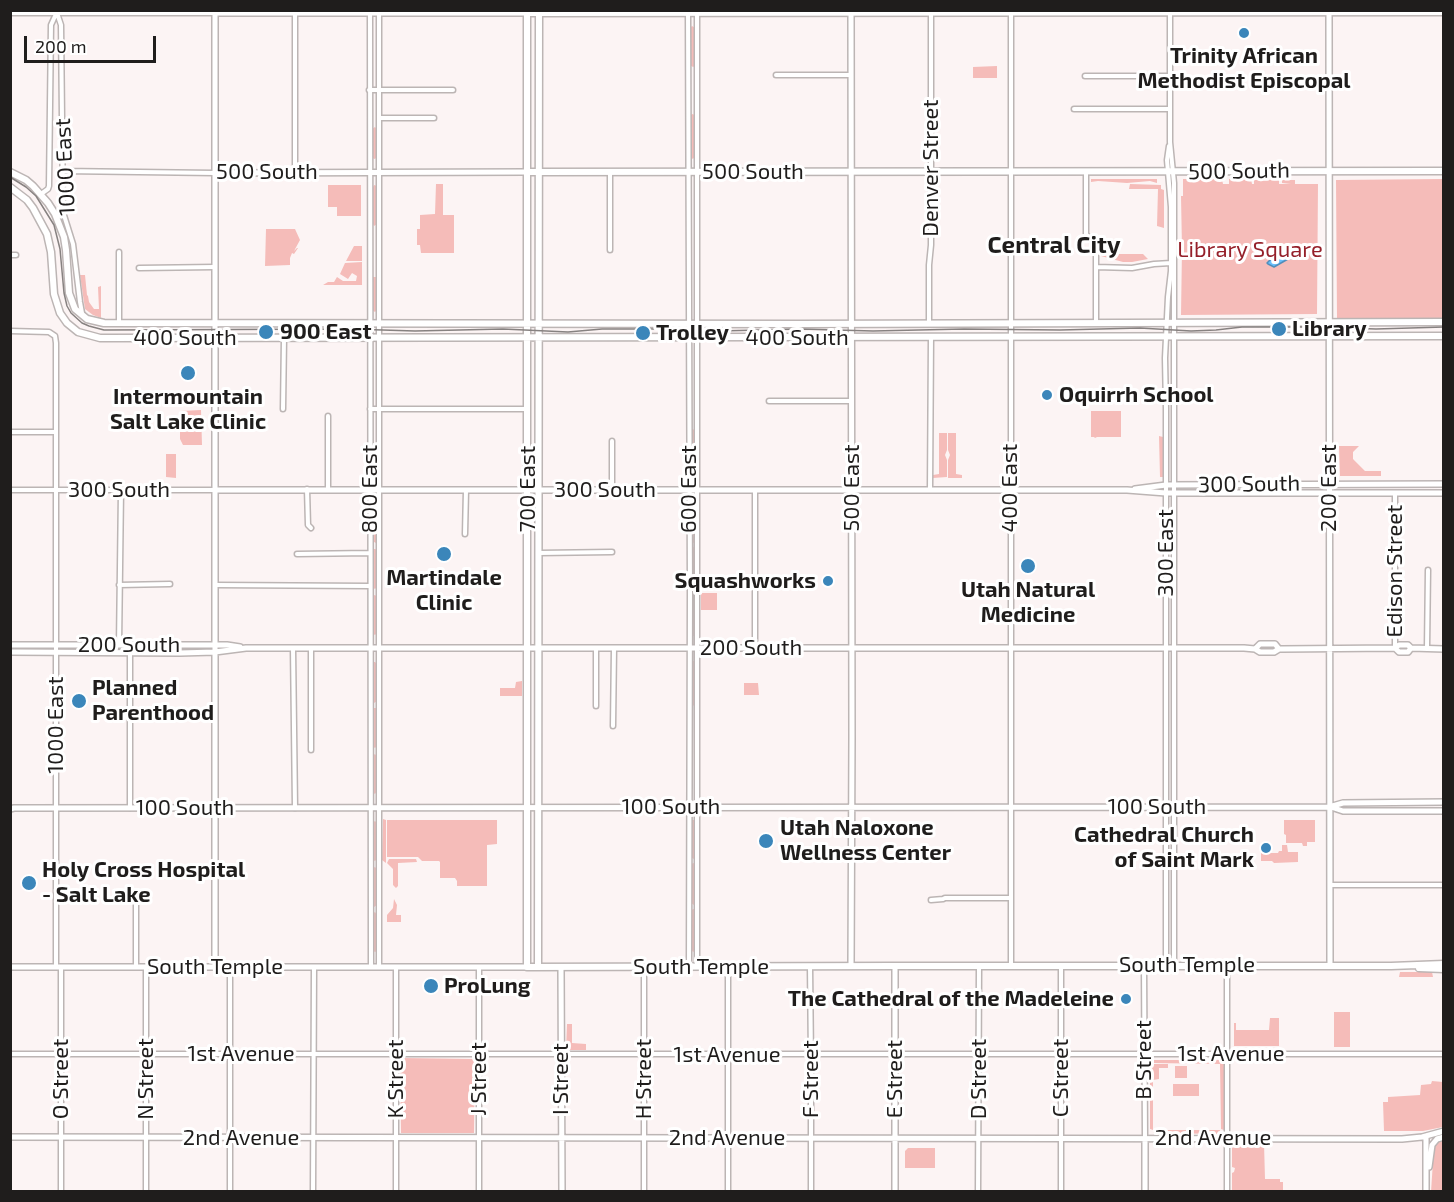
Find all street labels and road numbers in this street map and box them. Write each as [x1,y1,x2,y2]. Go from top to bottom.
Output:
street label: Denver Street [918,99,944,237]
street label: 1000 East [49,118,81,216]
street label: 500 South [1188,157,1290,185]
street label: 500 South [216,159,318,185]
street label: 500 South [702,159,804,185]
street label: 400 South [133,325,237,351]
street label: 400 South [745,325,849,351]
street label: 500 East [839,444,865,532]
street label: 400 East [997,444,1023,532]
street label: 200 East [1316,444,1342,532]
street label: 800 East [357,445,383,533]
street label: 600 East [676,445,702,533]
street label: 700 East [515,446,541,532]
street label: 300 South [1198,470,1300,498]
street label: 300 South [68,477,170,503]
street label: 300 South [554,477,656,503]
street label: Edison Street [1382,505,1408,637]
street label: 300 East [1153,509,1179,597]
street label: 200 South [78,632,180,658]
street label: 200 South [700,635,802,661]
street label: 1000 East [43,676,69,774]
street label: 100 South [622,794,720,820]
street label: 100 South [1108,794,1206,820]
street label: 100 South [136,795,234,821]
street label: South Temple [1119,952,1255,978]
street label: South Temple [147,954,283,980]
street label: South Temple [633,954,769,980]
street label: B Street [1131,1020,1157,1100]
street label: N Street [133,1038,159,1120]
street label: O Street [48,1039,74,1119]
street label: K Street [383,1039,409,1119]
street label: H Street [631,1039,657,1119]
street label: D Street [966,1039,992,1119]
street label: C Street [1048,1039,1074,1117]
street label: F Street [798,1040,824,1118]
street label: E Street [882,1040,908,1118]
street label: 1st Avenue [188,1041,294,1067]
street label: 1st Avenue [1178,1041,1284,1067]
street label: J Street [466,1042,492,1116]
street label: 1st Avenue [674,1042,780,1068]
street label: I Street [548,1043,574,1115]
street label: 2nd Avenue [183,1125,299,1151]
street label: 2nd Avenue [669,1125,785,1151]
street label: 2nd Avenue [1155,1125,1271,1151]

